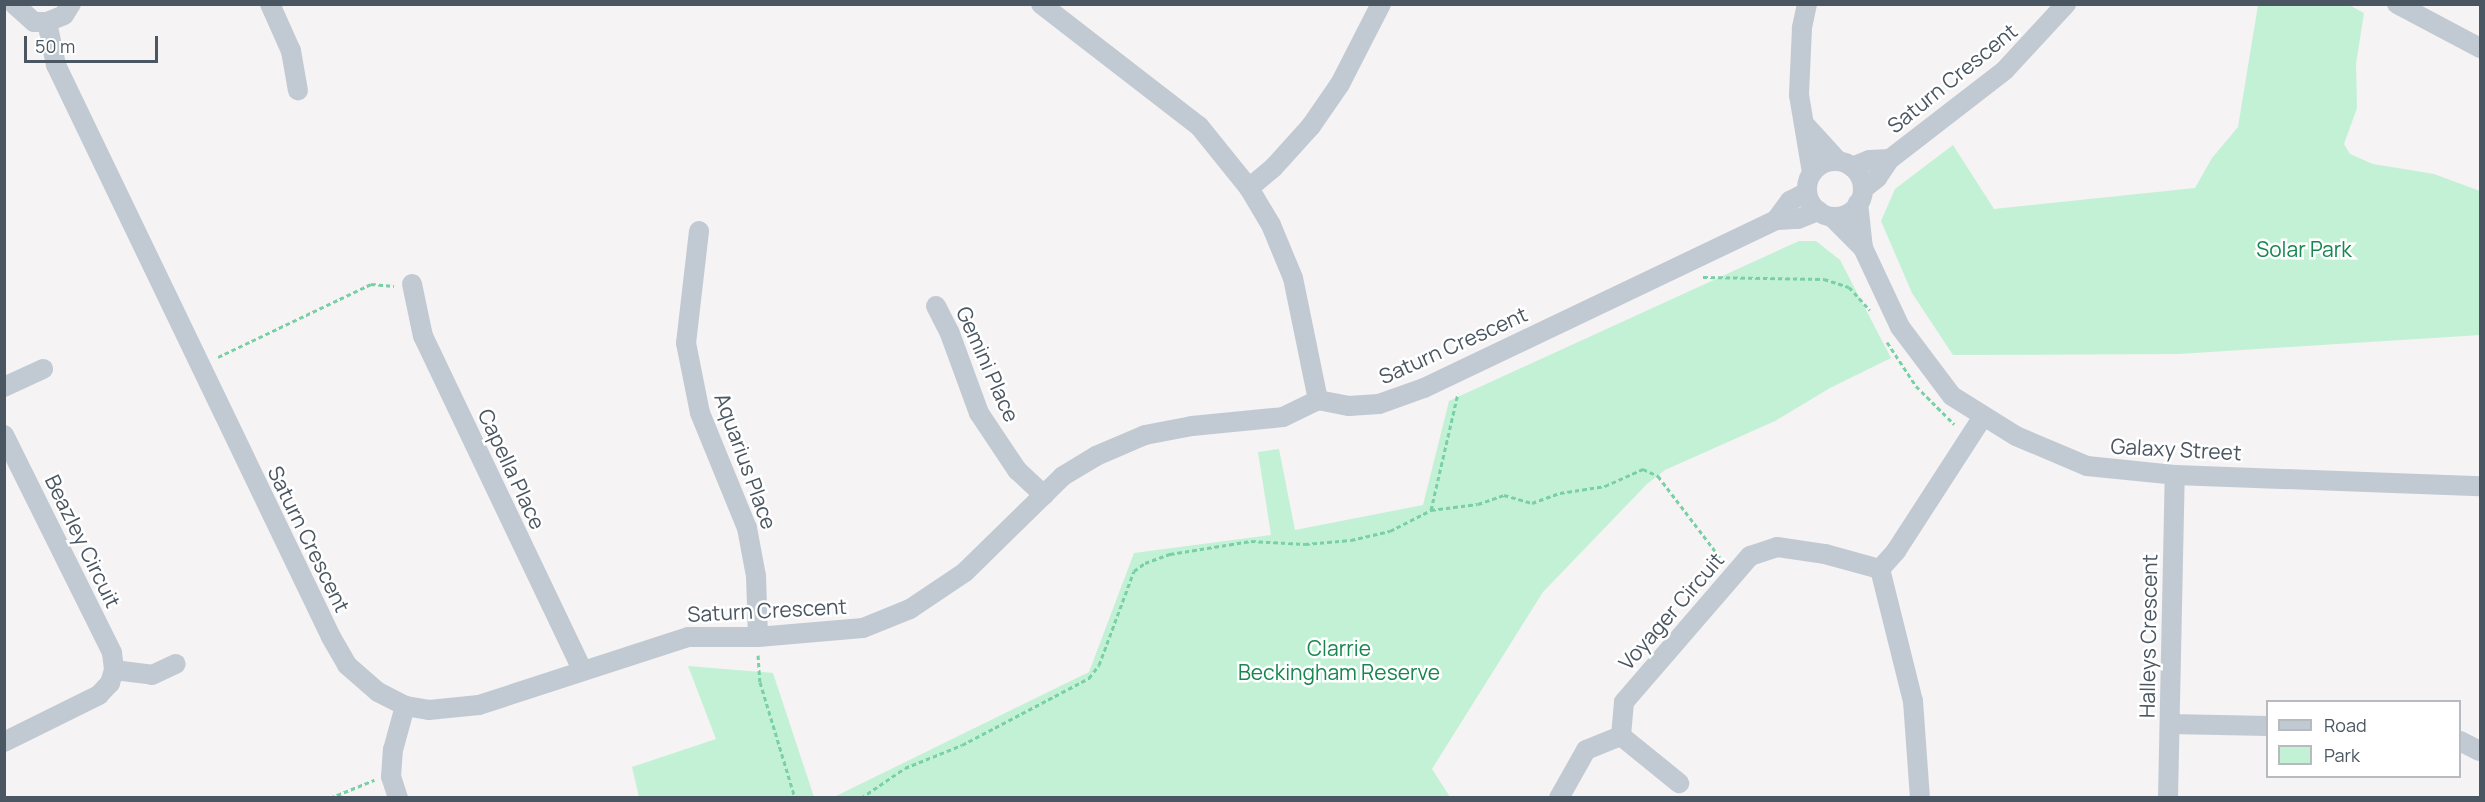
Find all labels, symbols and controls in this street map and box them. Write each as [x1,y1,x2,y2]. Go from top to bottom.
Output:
street label: Saturn Crescent [1882,18,2022,138]
scale bar [27,24,160,62]
text: 50 m [35,34,75,58]
park label: Solar Park [2256,236,2352,262]
street label: Saturn Crescent [1375,301,1531,389]
street label: Gemini Place [951,302,1025,426]
street label: Aquarius Place [710,390,782,532]
street label: Capella Place [473,405,551,533]
street label: Galaxy Street [2110,433,2242,465]
street label: Saturn Crescent [263,462,355,616]
street label: Beazley Circuit [40,470,126,612]
street label: Voyager Circuit [1613,547,1729,675]
street label: Halleys Crescent [2134,554,2162,718]
street label: Saturn Crescent [687,593,847,627]
park label: Clarrie Beckingham Reserve [1238,635,1440,685]
legend [2266,700,2461,778]
text: Road [2324,713,2367,737]
text: Park [2324,743,2360,767]

